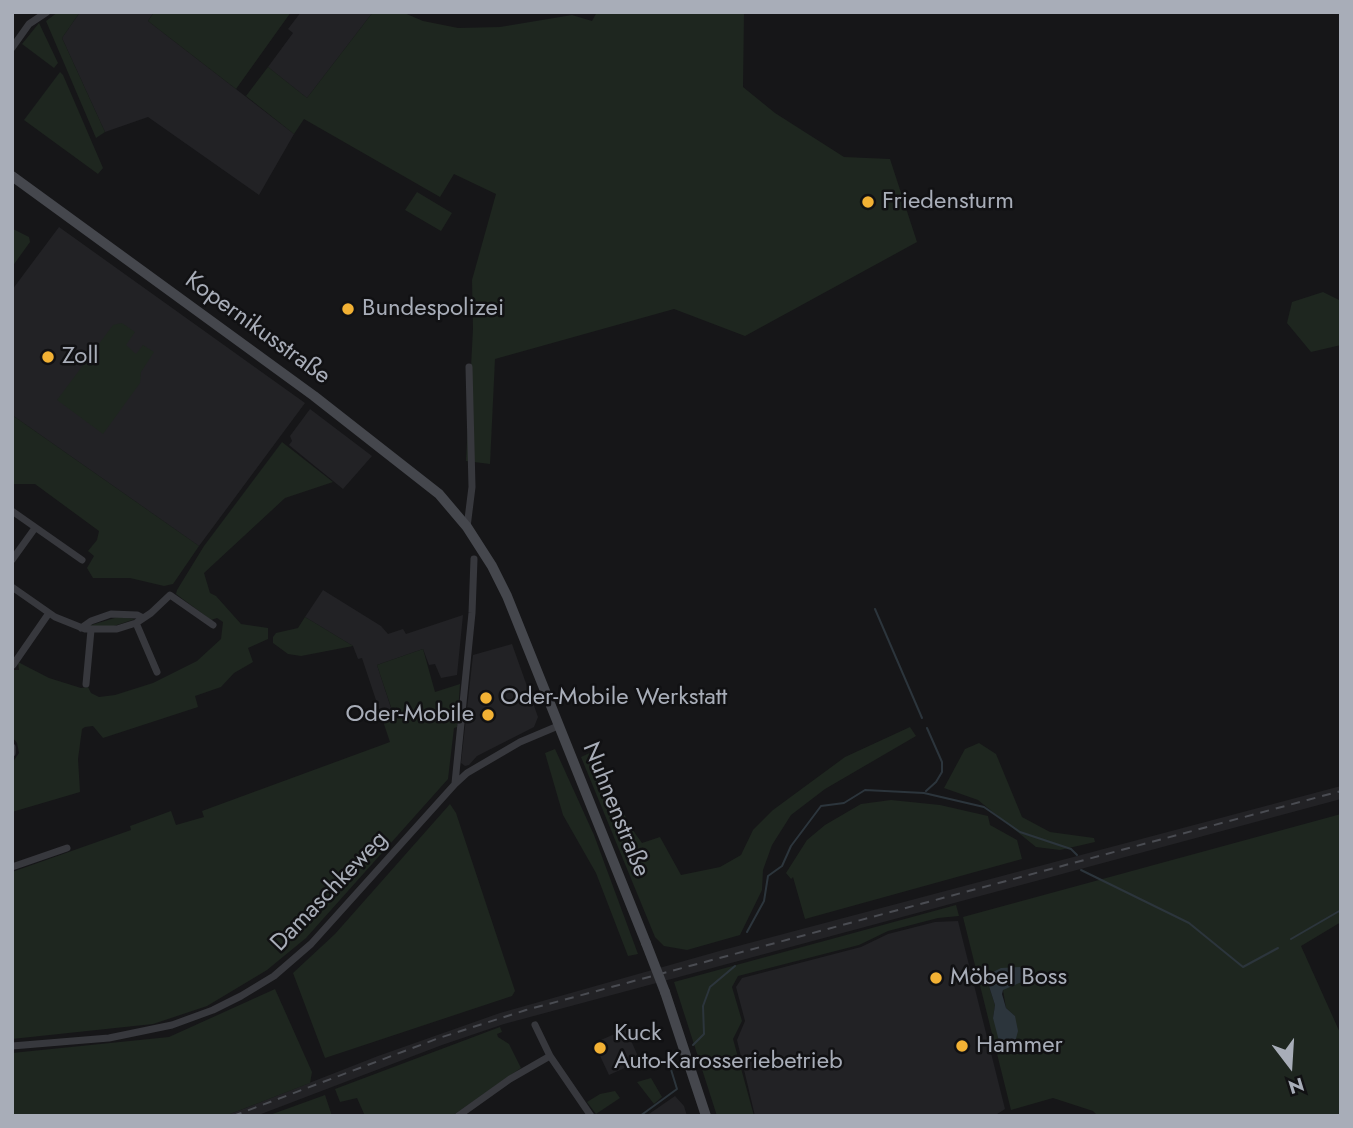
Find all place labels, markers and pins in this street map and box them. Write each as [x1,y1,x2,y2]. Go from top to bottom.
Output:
place label: Friedensturm [882,188,1014,216]
marker: Friedensturm [860,194,876,210]
place label: Bundespolizei [362,295,504,323]
marker: Bundespolizei [340,301,356,317]
place label: Zoll [62,343,99,371]
marker: Zoll [40,349,56,365]
place label: Oder-Mobile Werkstatt [500,684,727,712]
marker: Oder-Mobile Werkstatt [478,690,494,706]
place label: Oder-Mobile [345,701,474,729]
marker: Oder-Mobile [480,707,496,723]
place label: Möbel Boss [950,964,1067,992]
marker: Möbel Boss [928,970,944,986]
place label: Kuck Auto-Karosseriebetrieb [614,1020,843,1076]
place label: Hammer [976,1032,1063,1060]
marker: Hammer [954,1038,970,1054]
marker: Kuck Auto-Karosseriebetrieb [592,1040,608,1056]

